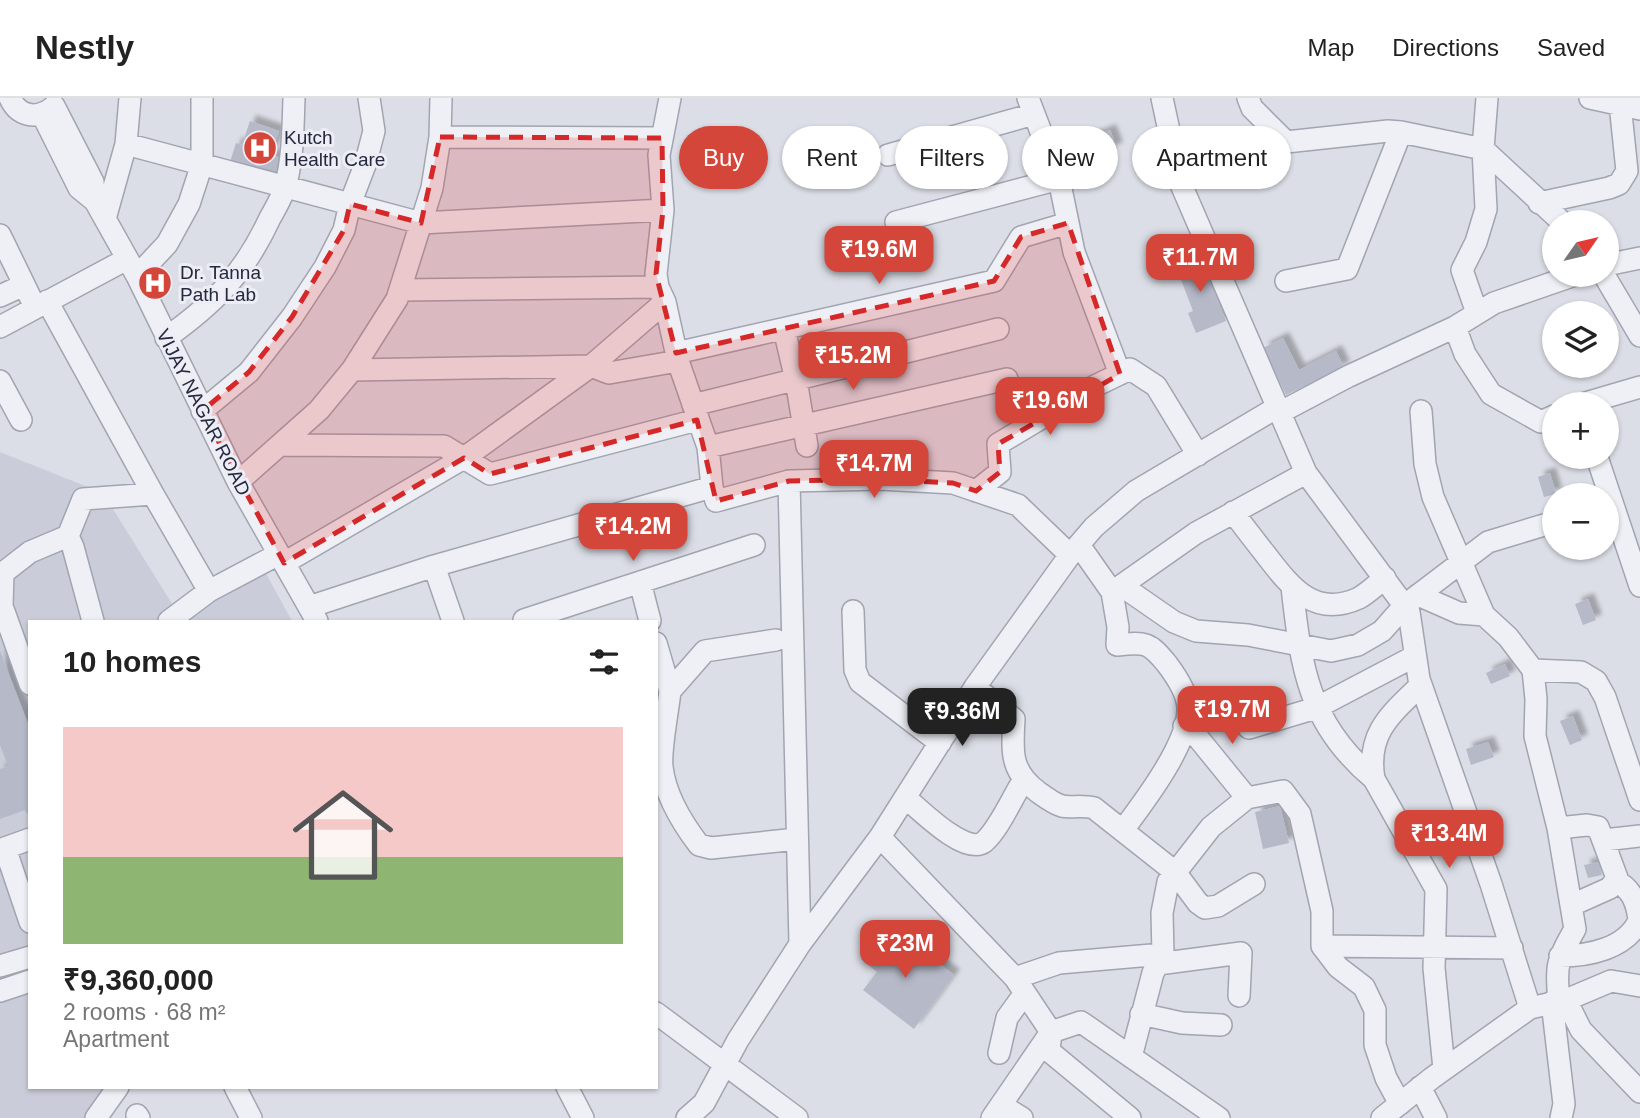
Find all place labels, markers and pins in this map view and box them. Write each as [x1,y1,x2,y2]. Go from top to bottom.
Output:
place label: Kutch Health Care [284,127,385,170]
hospital icon: Kutch Health Care [241,129,279,167]
pin: ₹19.6M [822,226,936,286]
pin: ₹11.7M [1143,234,1257,294]
place label: Dr. Tanna Path Lab [180,262,261,305]
hospital icon: Dr. Tanna Path Lab [136,264,174,302]
pin: ₹15.2M [796,332,910,392]
pin: ₹19.6M [993,378,1107,437]
pin: ₹14.7M [817,440,931,500]
pin: ₹14.2M [576,504,690,563]
pin: ₹19.7M [1175,686,1289,746]
pin: ₹9.36M [905,688,1019,748]
pin: ₹13.4M [1392,810,1506,870]
pin: ₹23M [864,920,946,980]

